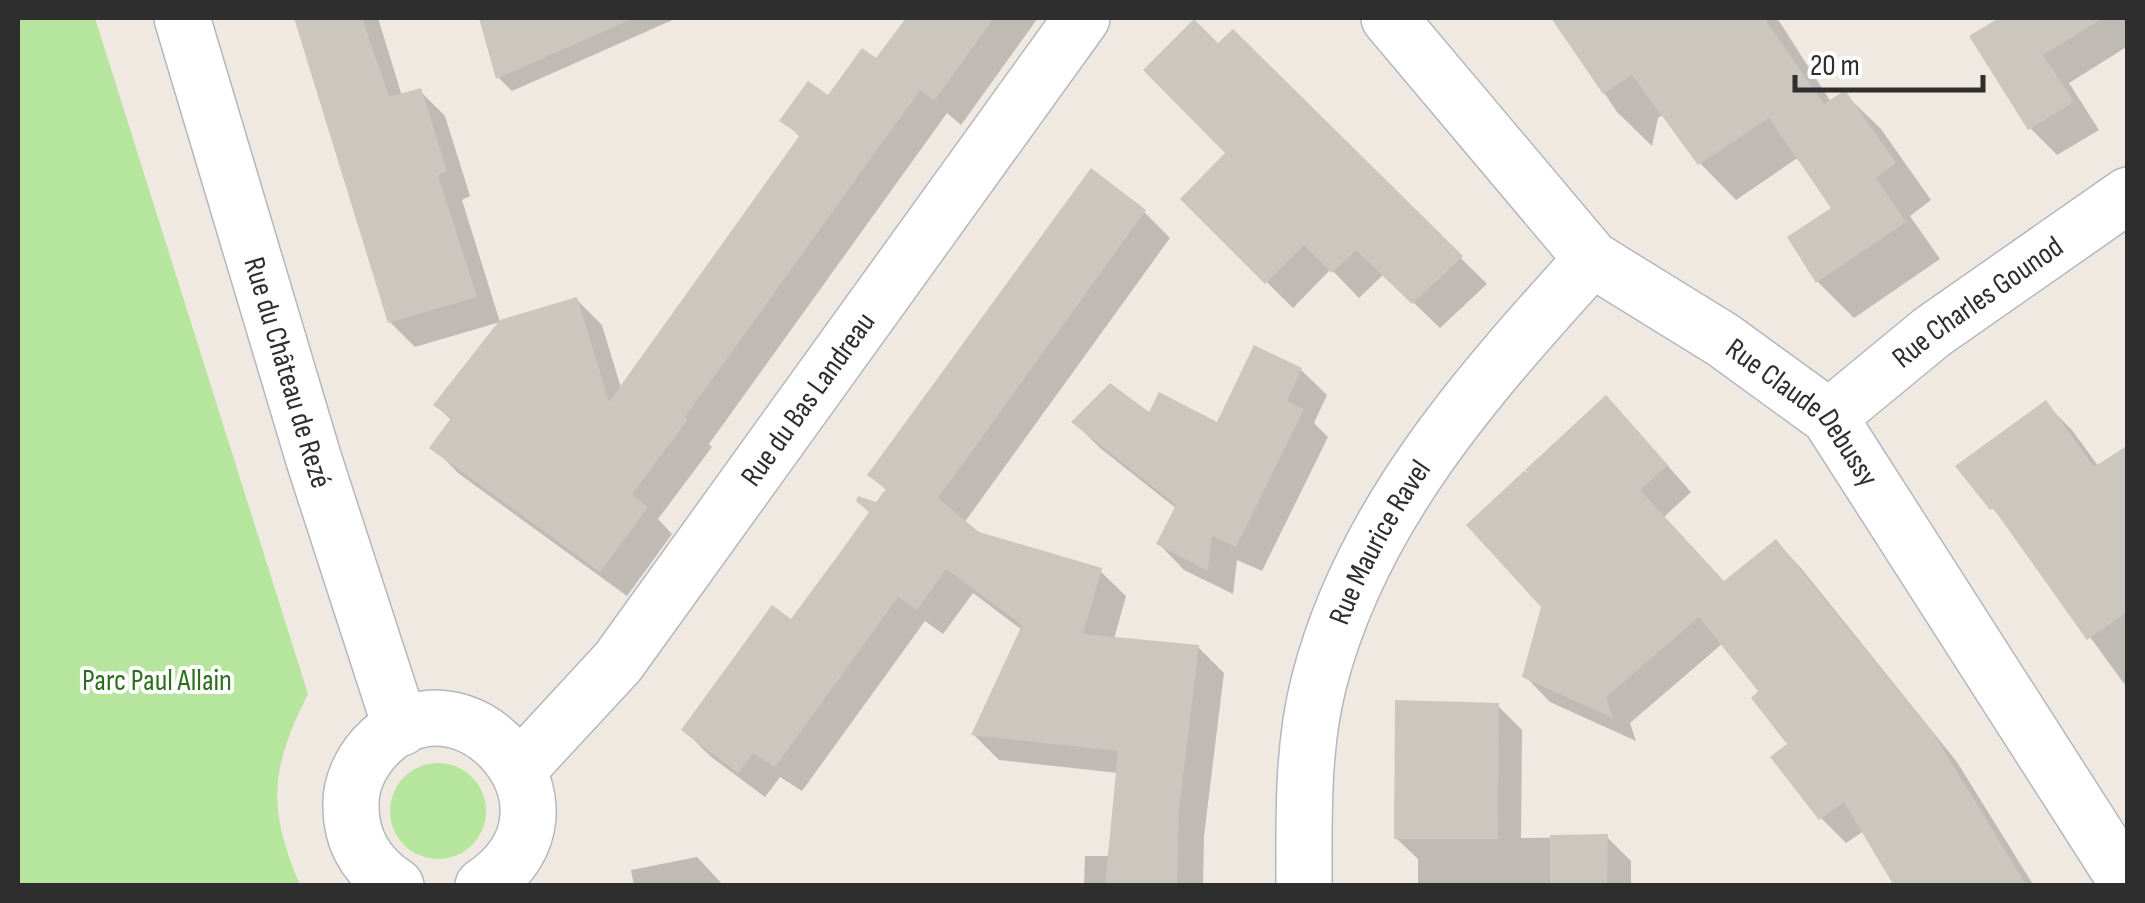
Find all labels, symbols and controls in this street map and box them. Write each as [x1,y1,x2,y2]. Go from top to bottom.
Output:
scale bar [1795,30,1982,92]
text: 20 m [1810,48,1860,84]
street label: Rue Charles Gounod [1885,229,2070,376]
street label: Rue du Château de Rezé [235,253,339,493]
street label: Rue du Bas Landreau [734,305,883,494]
street label: Rue Claude Debussy [1718,331,1886,494]
street label: Rue Maurice Ravel [1322,453,1439,630]
park label: Parc Paul Allain [82,663,232,699]

